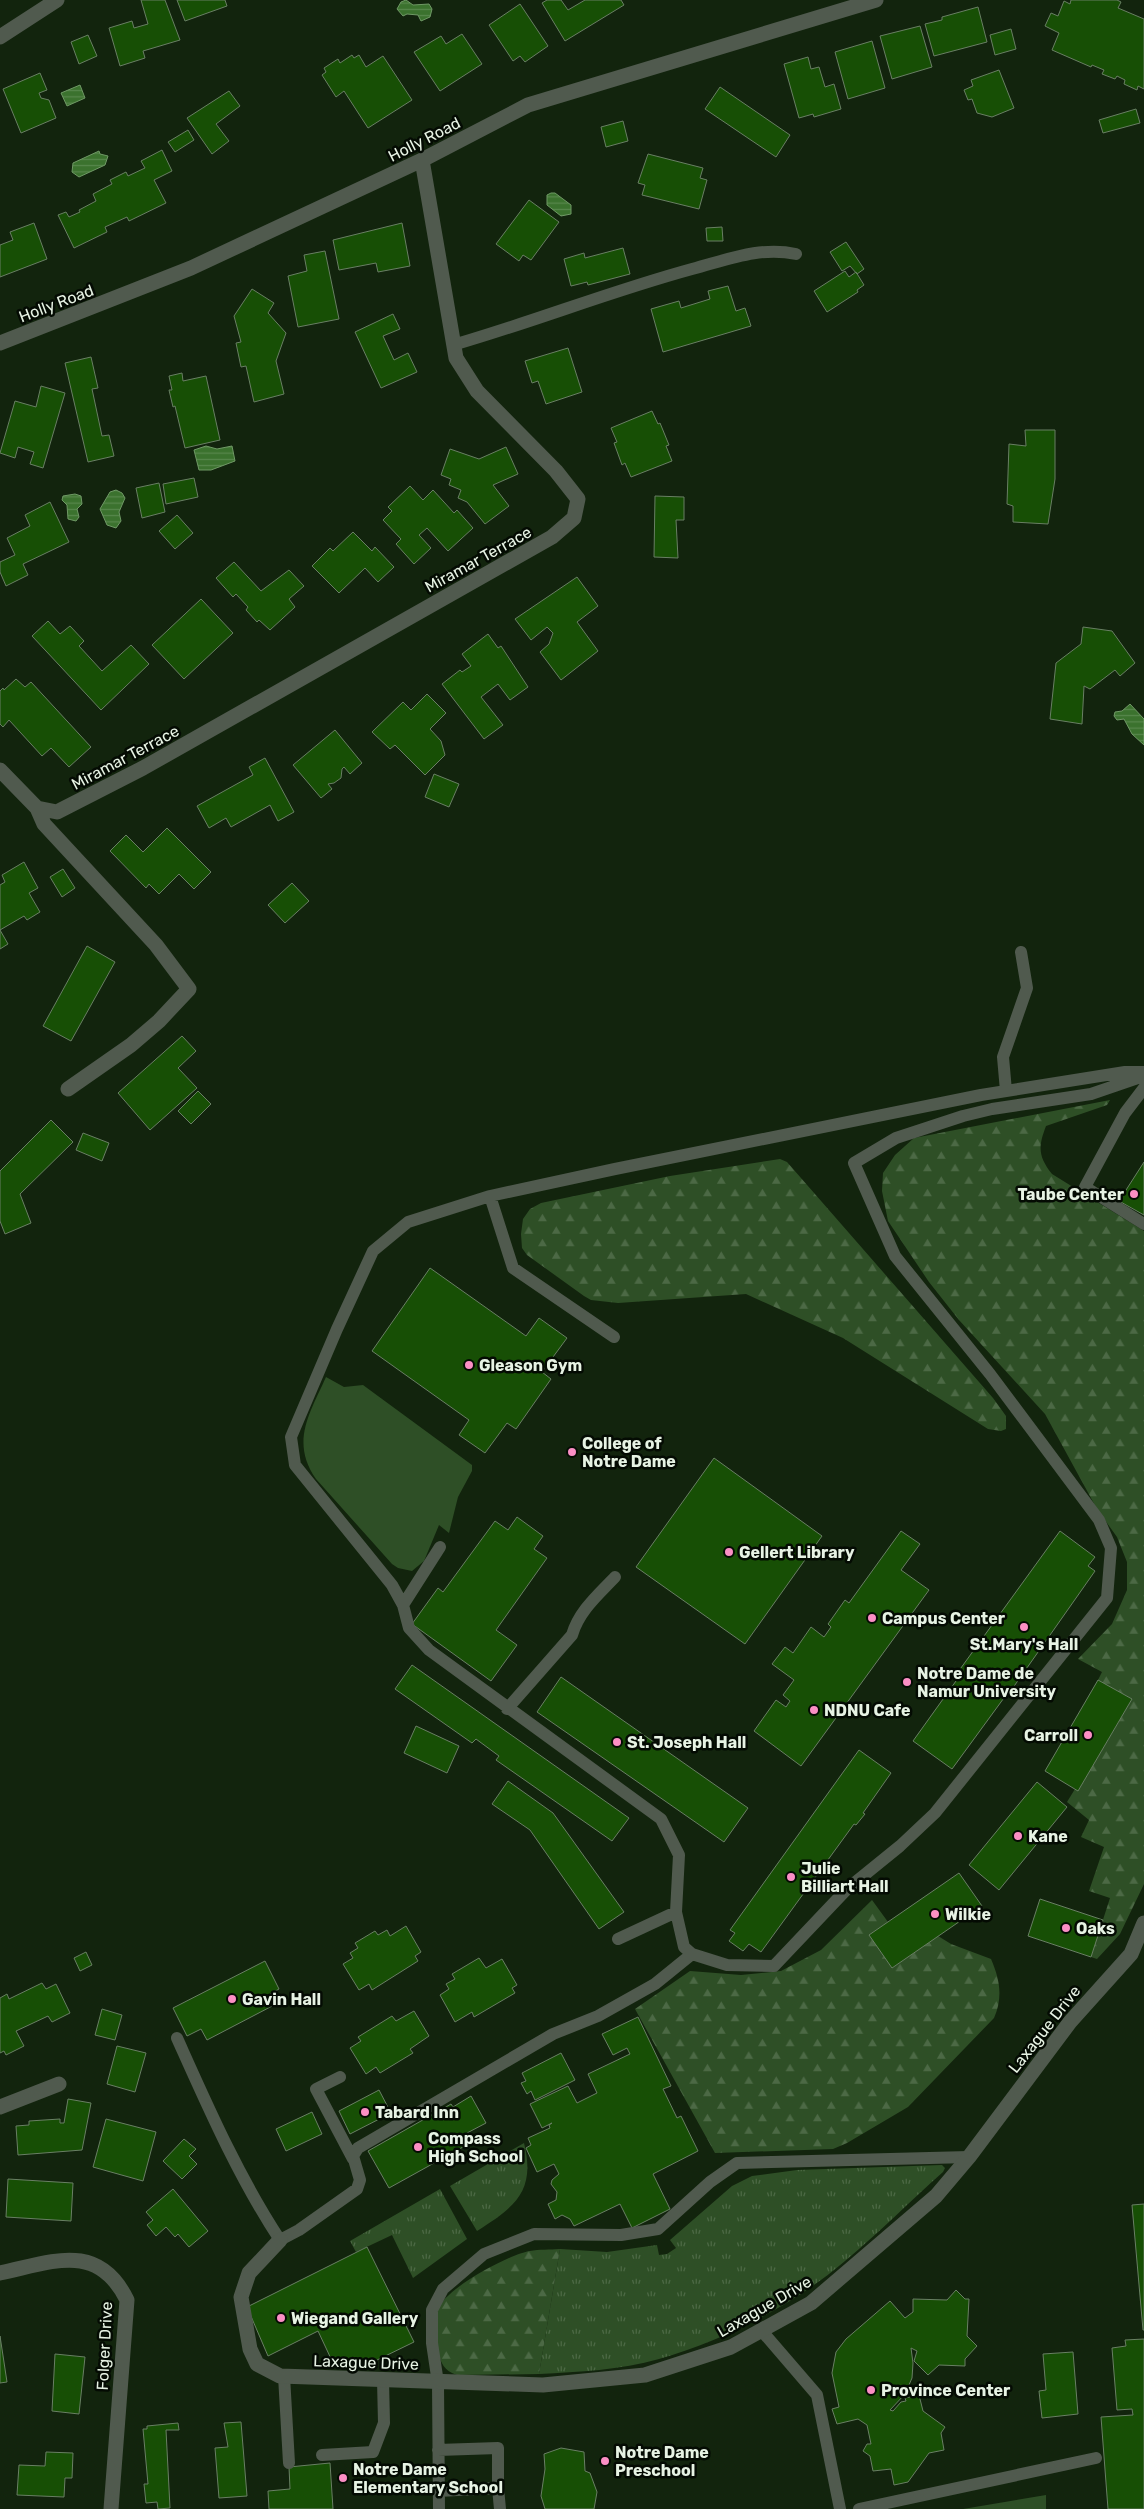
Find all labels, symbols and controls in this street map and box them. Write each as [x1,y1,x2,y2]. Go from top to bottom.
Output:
street label: Holly Road [385,113,464,166]
street label: Holly Road [16,281,96,326]
street label: Miramar Terrace [422,522,535,597]
street label: Miramar Terrace [68,721,182,794]
place label: Taube Center [1017,1185,1125,1204]
marker: Taube Center [1128,1188,1140,1200]
place label: Gleason Gym [479,1356,582,1375]
marker: Gleason Gym [463,1359,475,1371]
place label: College of Notre Dame [582,1434,676,1471]
marker: College of Notre Dame [566,1446,578,1458]
place label: Gellert Library [739,1543,855,1562]
marker: Gellert Library [723,1546,735,1558]
place label: Campus Center [882,1609,1006,1628]
marker: Campus Center [866,1612,878,1624]
marker: St.Mary's Hall [1018,1621,1030,1633]
place label: St.Mary's Hall [970,1635,1078,1654]
place label: Notre Dame de Namur University [917,1664,1057,1701]
marker: Notre Dame de Namur University [901,1676,913,1688]
place label: NDNU Cafe [824,1701,911,1720]
marker: NDNU Cafe [808,1704,820,1716]
place label: Carroll [1024,1726,1078,1745]
marker: Carroll [1082,1729,1094,1741]
place label: St. Joseph Hall [627,1733,746,1752]
marker: St. Joseph Hall [611,1736,623,1748]
place label: Kane [1028,1827,1068,1846]
marker: Kane [1012,1830,1024,1842]
place label: Julie Billiart Hall [801,1859,889,1896]
marker: Julie Billiart Hall [785,1871,797,1883]
place label: Wilkie [945,1905,991,1924]
marker: Wilkie [929,1908,941,1920]
place label: Oaks [1076,1919,1115,1938]
marker: Oaks [1060,1922,1072,1934]
street label: Laxague Drive [1004,1982,1084,2077]
place label: Gavin Hall [242,1990,321,2009]
marker: Gavin Hall [226,1993,238,2005]
place label: Tabard Inn [375,2103,459,2122]
marker: Tabard Inn [359,2106,371,2118]
place label: Compass High School [428,2129,523,2166]
marker: Compass High School [412,2141,424,2153]
street label: Laxague Drive [714,2272,815,2341]
street label: Folger Drive [93,2301,116,2391]
place label: Wiegand Gallery [291,2309,419,2328]
marker: Wiegand Gallery [275,2312,287,2324]
street label: Laxague Drive [313,2351,419,2374]
place label: Province Center [881,2381,1011,2400]
marker: Province Center [865,2384,877,2396]
place label: Notre Dame Preschool [615,2443,709,2480]
marker: Notre Dame Preschool [599,2455,611,2467]
place label: Notre Dame Elementary School [353,2460,503,2497]
marker: Notre Dame Elementary School [337,2472,349,2484]

